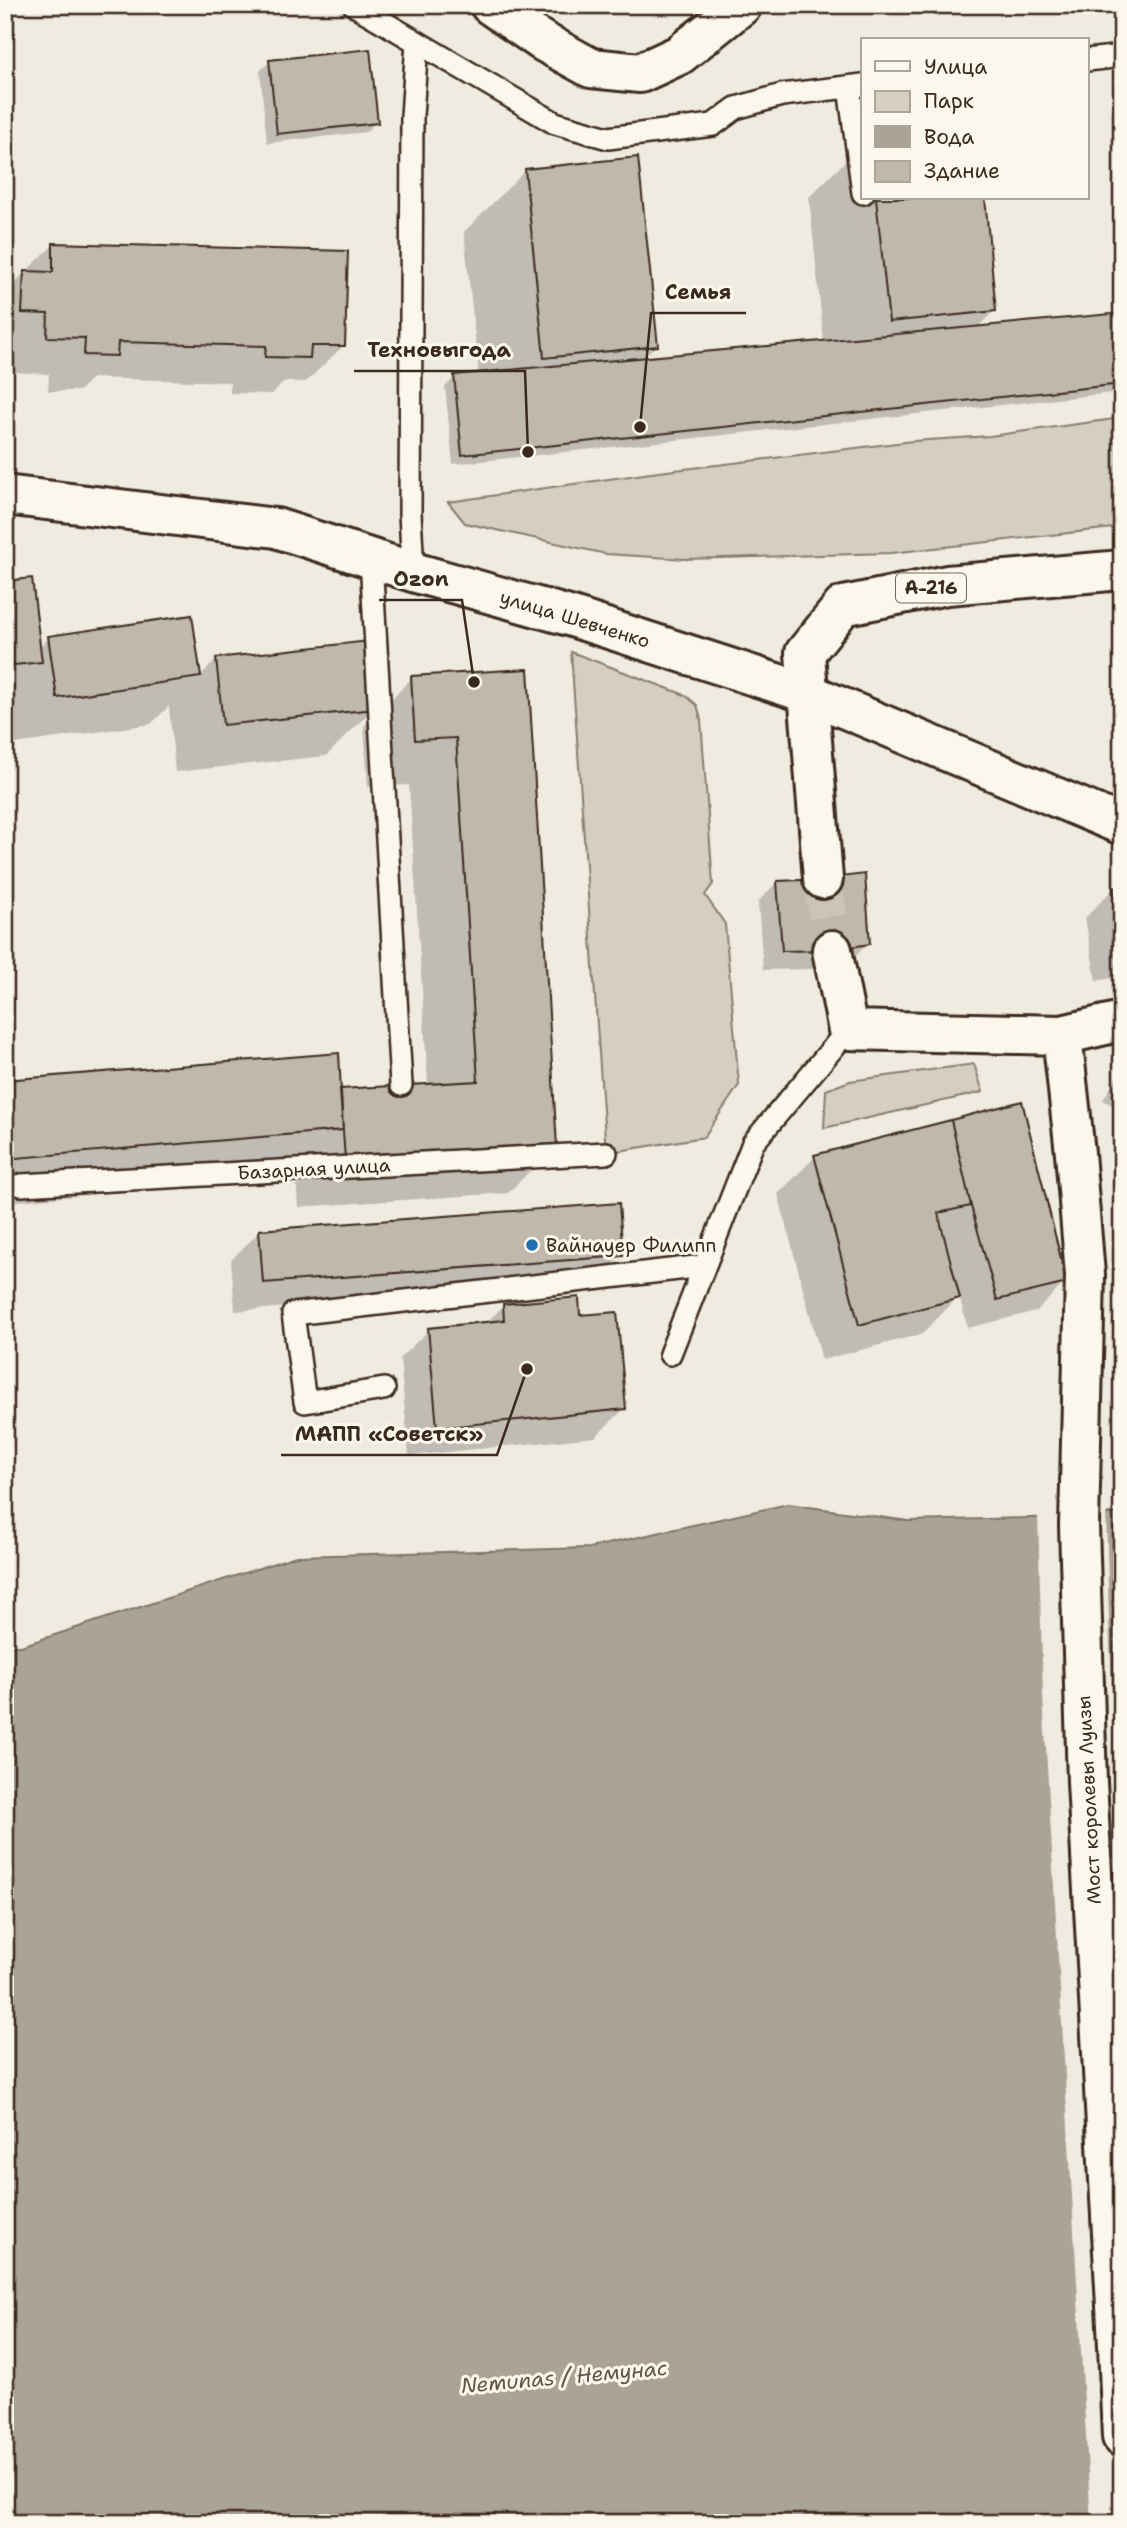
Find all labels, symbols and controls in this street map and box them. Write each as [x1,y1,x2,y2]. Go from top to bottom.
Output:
legend [861,38,1088,200]
text: Улица [924,53,987,81]
text: Парк [924,87,974,115]
text: Вода [924,123,974,151]
text: Здание [924,157,1000,185]
callout: Семья [651,271,746,313]
text: Семья [665,278,731,306]
callout: Техновыгода [354,329,525,371]
text: Техновыгода [367,336,511,364]
callout: Ozon [379,558,462,600]
text: Ozon [393,565,449,593]
road number: А-216 [896,574,966,602]
street label: улица Шевченко [497,584,653,654]
street label: Базарная улица [237,1152,391,1185]
place label: Вайнауер Филипп [546,1233,716,1258]
marker: Вайнауер Филипп [524,1237,540,1253]
callout: МАПП «Советск» [281,1413,497,1455]
text: МАПП «Советск» [295,1420,483,1448]
street label: Мост королевы Луизы [1071,1695,1107,1905]
water label: Nemunas / Немунас [460,2354,668,2400]

